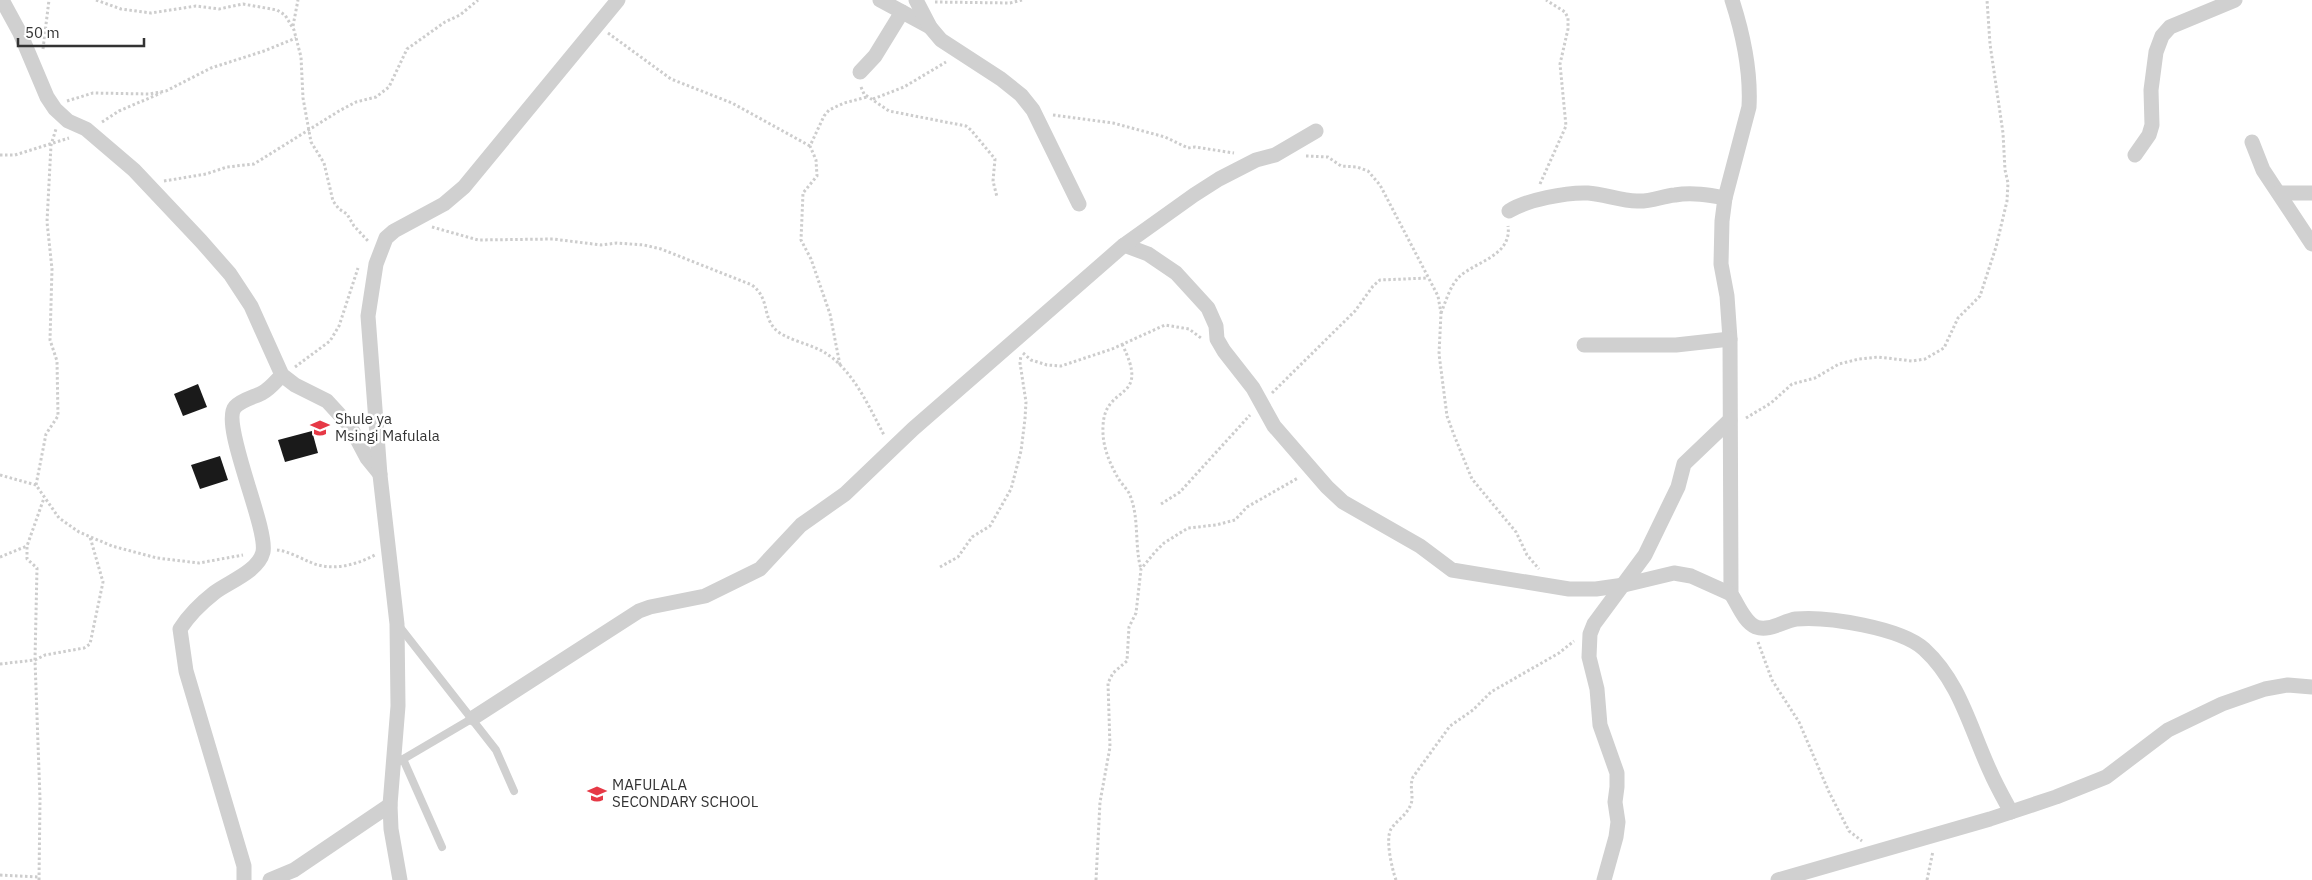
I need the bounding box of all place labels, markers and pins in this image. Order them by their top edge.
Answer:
place label: Shule ya Msingi Mafulala [335,409,440,445]
school or university icon: Shule ya Msingi Mafulala [309,417,331,439]
place label: MAFULALA SECONDARY SCHOOL [612,775,759,811]
school or university icon: MAFULALA SECONDARY SCHOOL [586,783,608,805]

